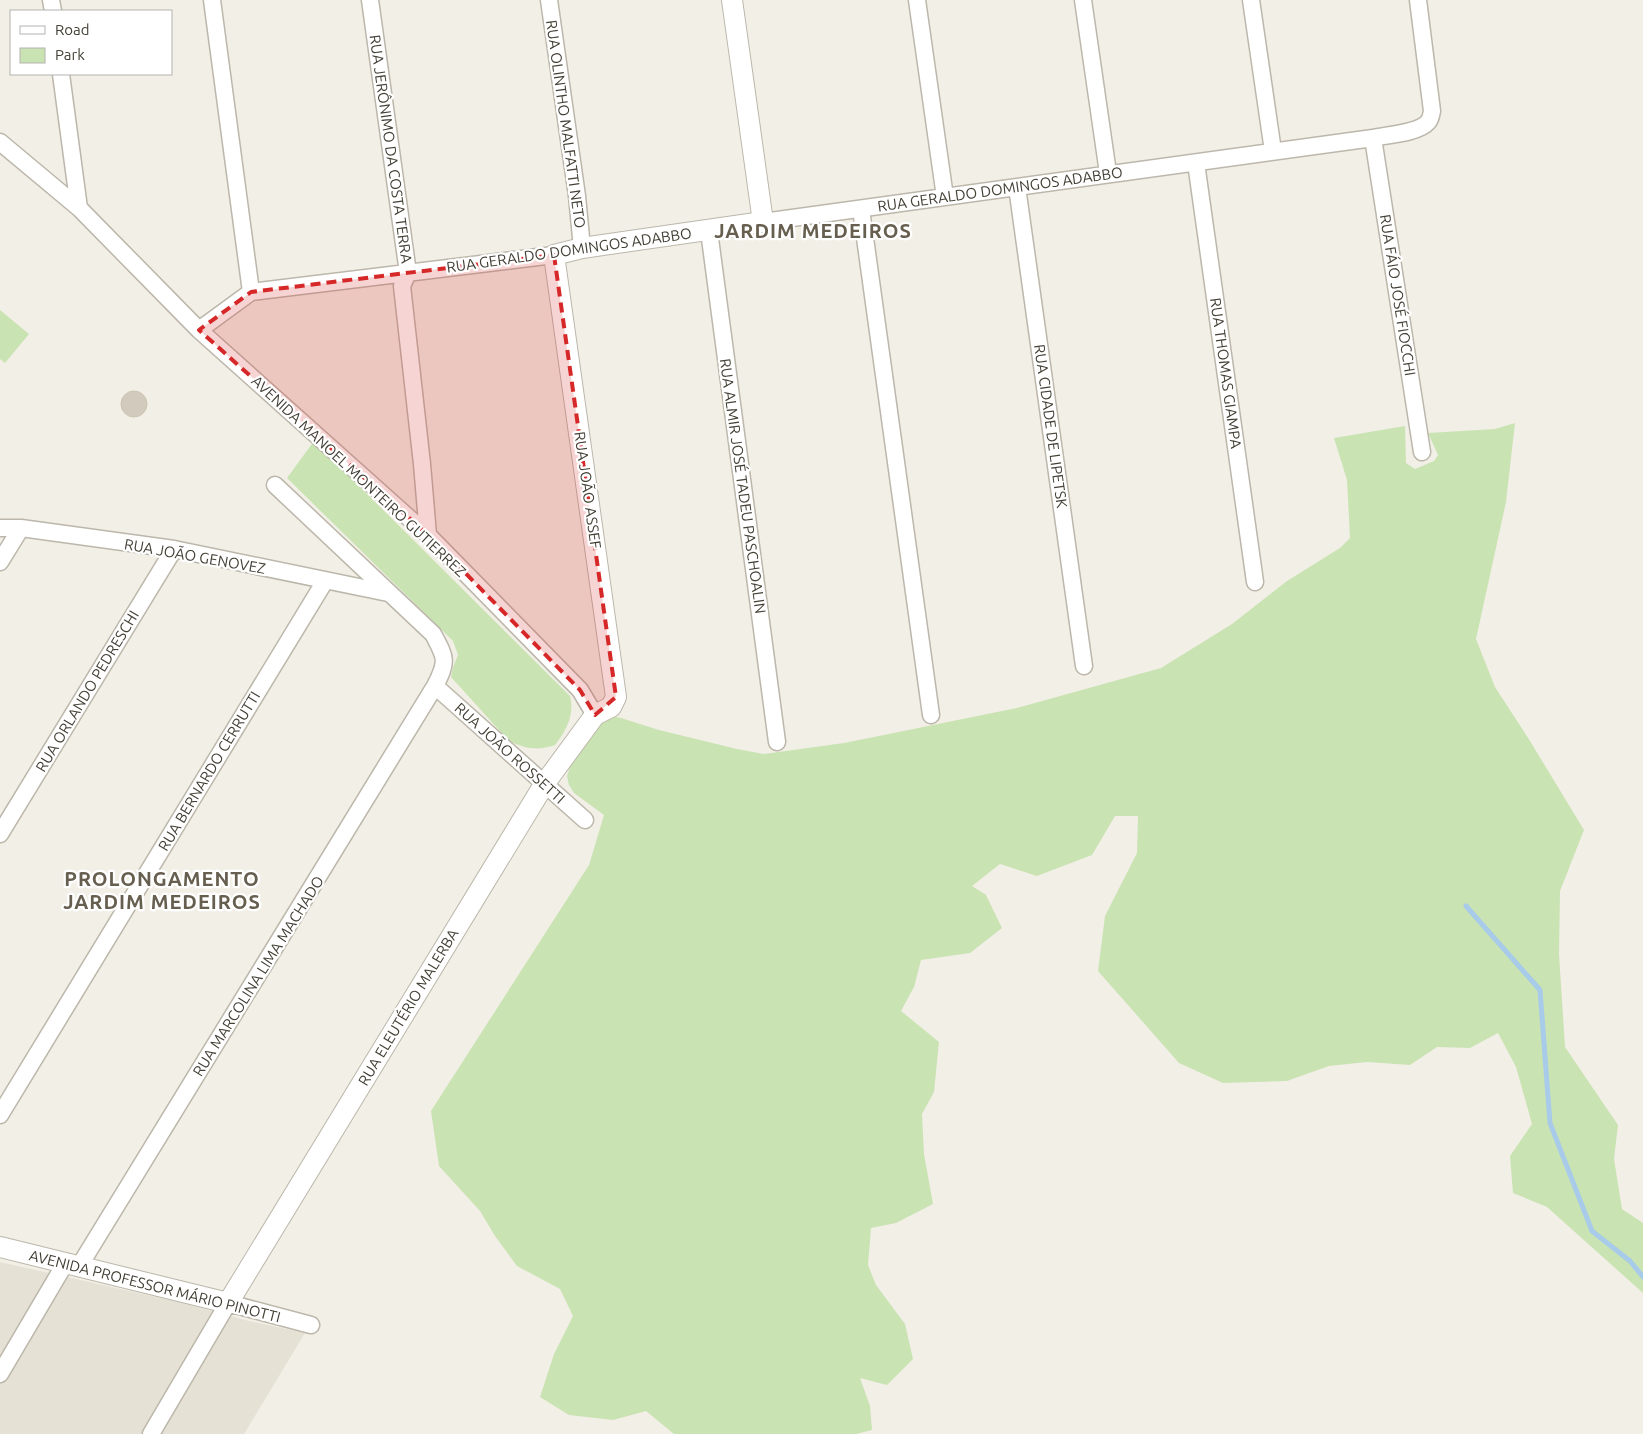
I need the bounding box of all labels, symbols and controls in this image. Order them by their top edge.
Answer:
legend [10,10,172,75]
street label: RUA OLINTHO MALFATTI NETO [543,19,589,229]
text: Road [55,21,90,38]
street label: RUA JERÔNIMO DA COSTA TERRA [367,34,416,265]
text: Park [55,46,85,63]
street label: RUA GERALDO DOMINGOS ADABBO [876,163,1124,215]
street label: RUA FÁIO JOSÉ FIOCCHI [1377,213,1419,377]
district label: JARDIM MEDEIROS [714,219,912,242]
street label: RUA GERALDO DOMINGOS ADABBO [445,224,693,276]
street label: RUA THOMAS GIAMPA [1207,296,1245,450]
street label: RUA CIDADE DE LIPETSK [1031,343,1071,509]
street label: RUA ALMIR JOSÉ TADEU PASCHOALIN [717,357,769,615]
street label: AVENIDA MANOEL MONTEIRO GUTIERREZ [248,372,470,580]
street label: RUA JOÃO ASSEF [571,430,605,550]
street label: RUA JOÃO GENOVEZ [123,535,267,577]
street label: RUA ORLANDO PEDRESCHI [32,607,142,775]
street label: RUA BERNARDO CERRUTTI [155,688,263,854]
street label: RUA JOÃO ROSSETTI [451,699,569,807]
district label: PROLONGAMENTO JARDIM MEDEIROS [63,867,261,913]
street label: RUA MARCOLINA LIMA MACHADO [189,873,327,1079]
street label: RUA ELEUTÉRIO MALERBA [354,925,462,1088]
street label: AVENIDA PROFESSOR MÁRIO PINOTTI [28,1247,282,1325]

